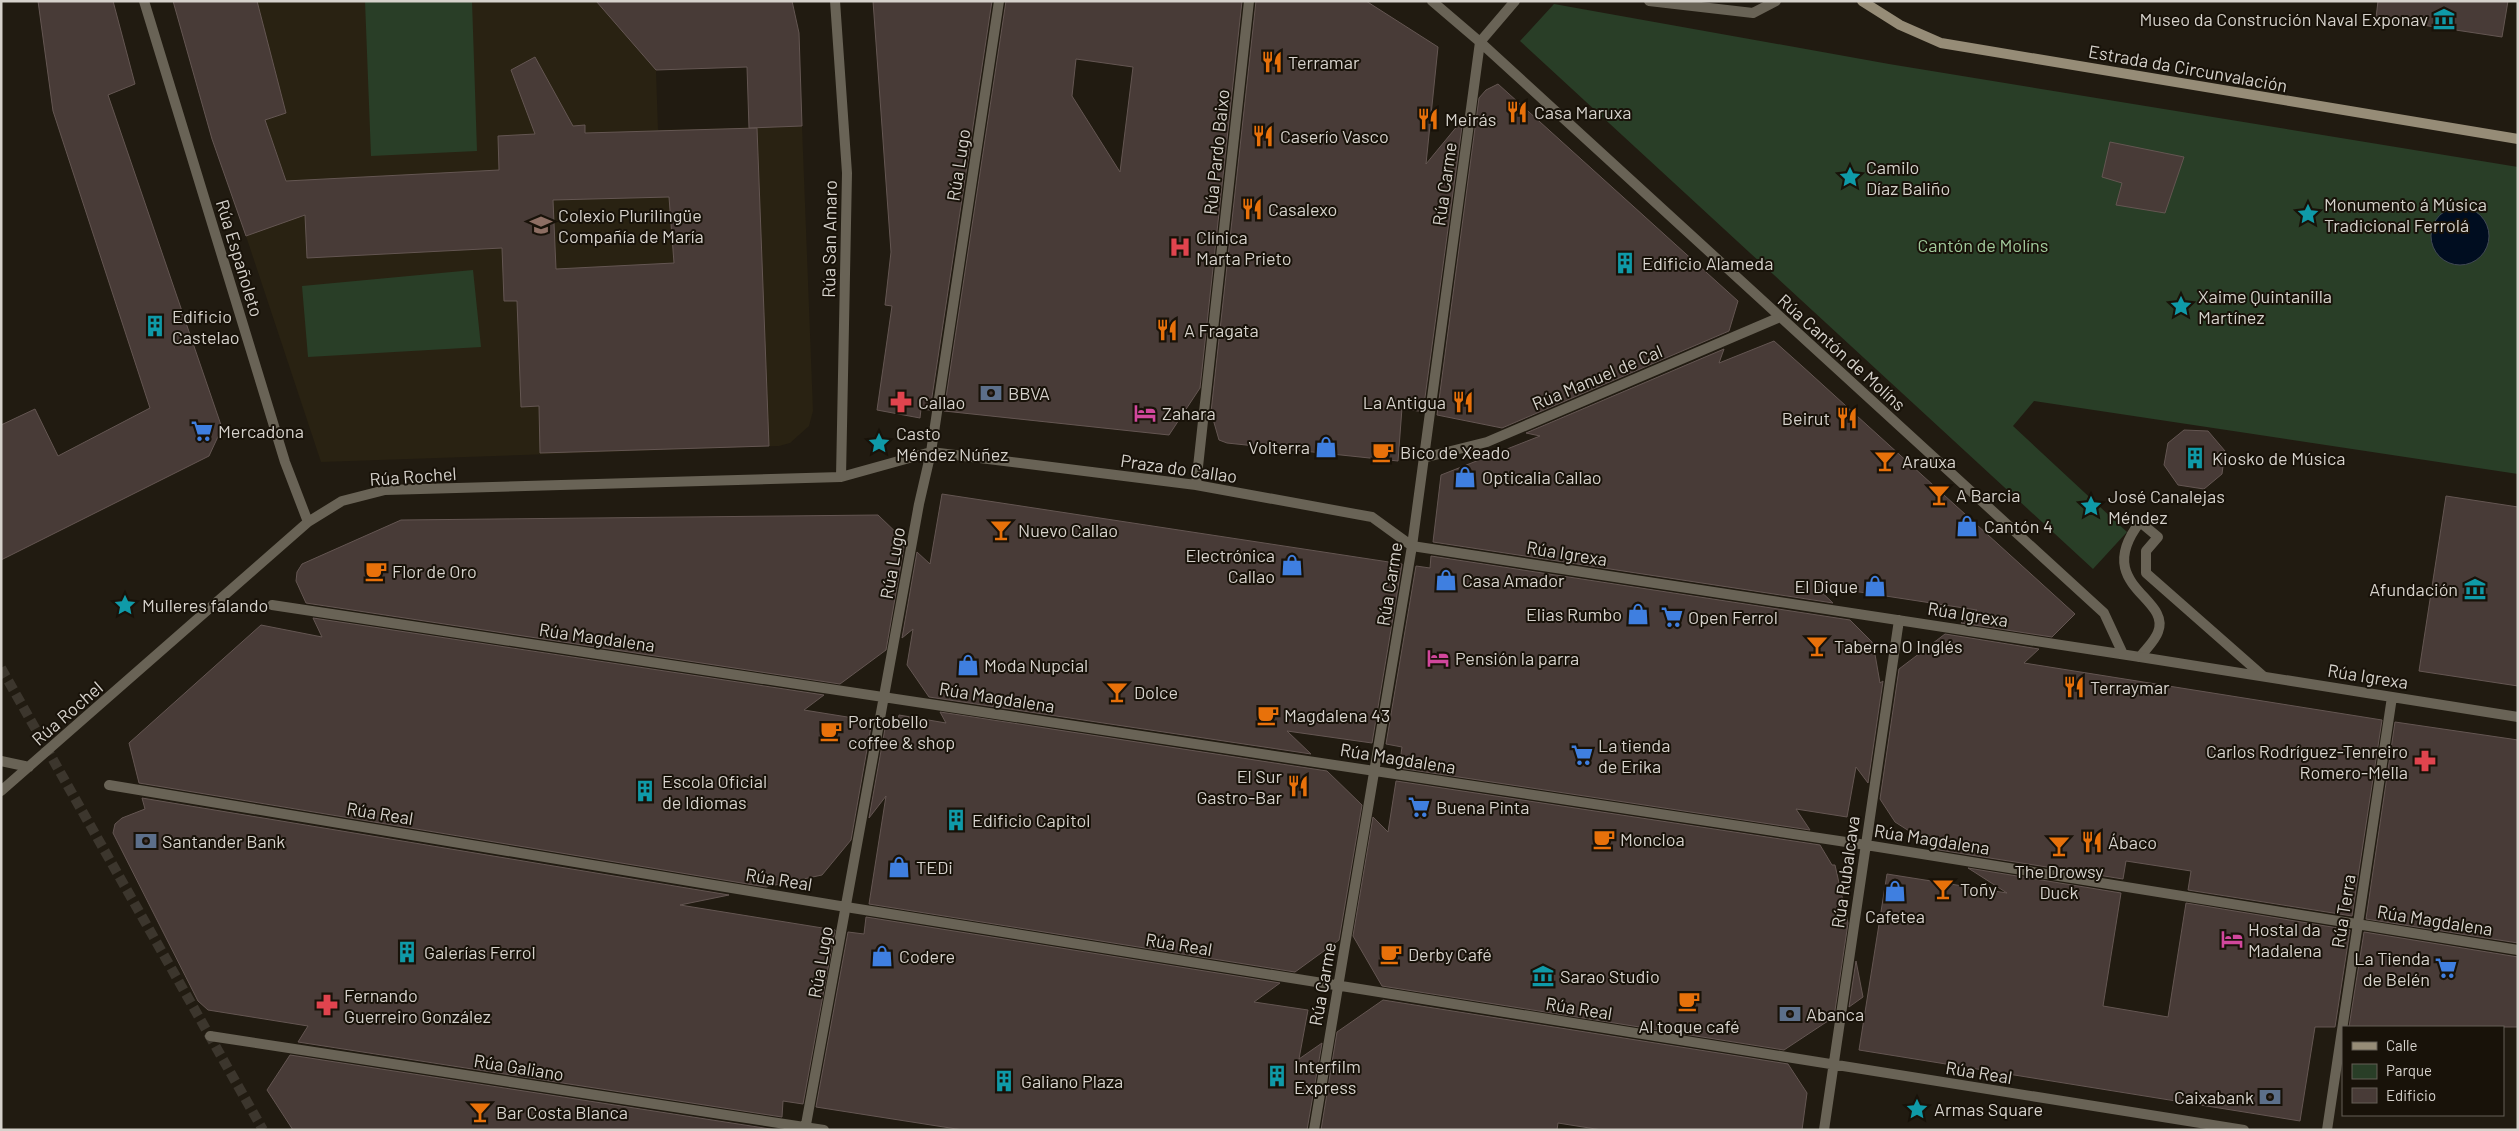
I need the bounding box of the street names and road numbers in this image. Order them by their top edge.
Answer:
street label: Estrada da Circunvalación [2087,40,2289,96]
street label: Rúa Pardo Baixo [1198,88,1234,216]
street label: Rúa Lugo [941,127,975,203]
street label: Rúa Carme [1427,141,1461,227]
street label: Rúa San Amaro [817,180,841,298]
street label: Rúa Españoleto [212,197,268,319]
street label: Rúa Cantón de Molíns [1774,289,1910,415]
street label: Rúa Manuel de Cal [1529,340,1665,414]
street label: Praza do Callao [1119,449,1239,487]
street label: Rúa Rochel [369,462,457,490]
street label: Rúa Lugo [875,525,909,601]
street label: Rúa Igrexa [1525,536,1609,570]
street label: Rúa Carme [1372,541,1406,627]
street label: Rúa Igrexa [1926,597,2010,631]
street label: Rúa Magdalena [538,618,656,656]
street label: Rúa Igrexa [2326,659,2410,693]
street label: Rúa Rochel [27,676,107,750]
street label: Rúa Magdalena [938,677,1056,717]
street label: Rúa Magdalena [1339,738,1457,778]
street label: Rúa Real [345,797,415,829]
street label: Rúa Rubalcava [1826,814,1864,930]
street label: Rúa Magdalena [1873,819,1991,859]
street label: Rúa Real [744,863,814,895]
street label: Rúa Terra [2326,873,2360,949]
street label: Rúa Magdalena [2376,900,2494,940]
street label: Rúa Lugo [803,924,837,1000]
street label: Rúa Real [1144,928,1214,960]
street label: Rúa Carme [1304,941,1340,1027]
street label: Rúa Real [1544,992,1614,1024]
street label: Rúa Galiano [472,1049,566,1085]
street label: Rúa Real [1944,1056,2014,1088]

